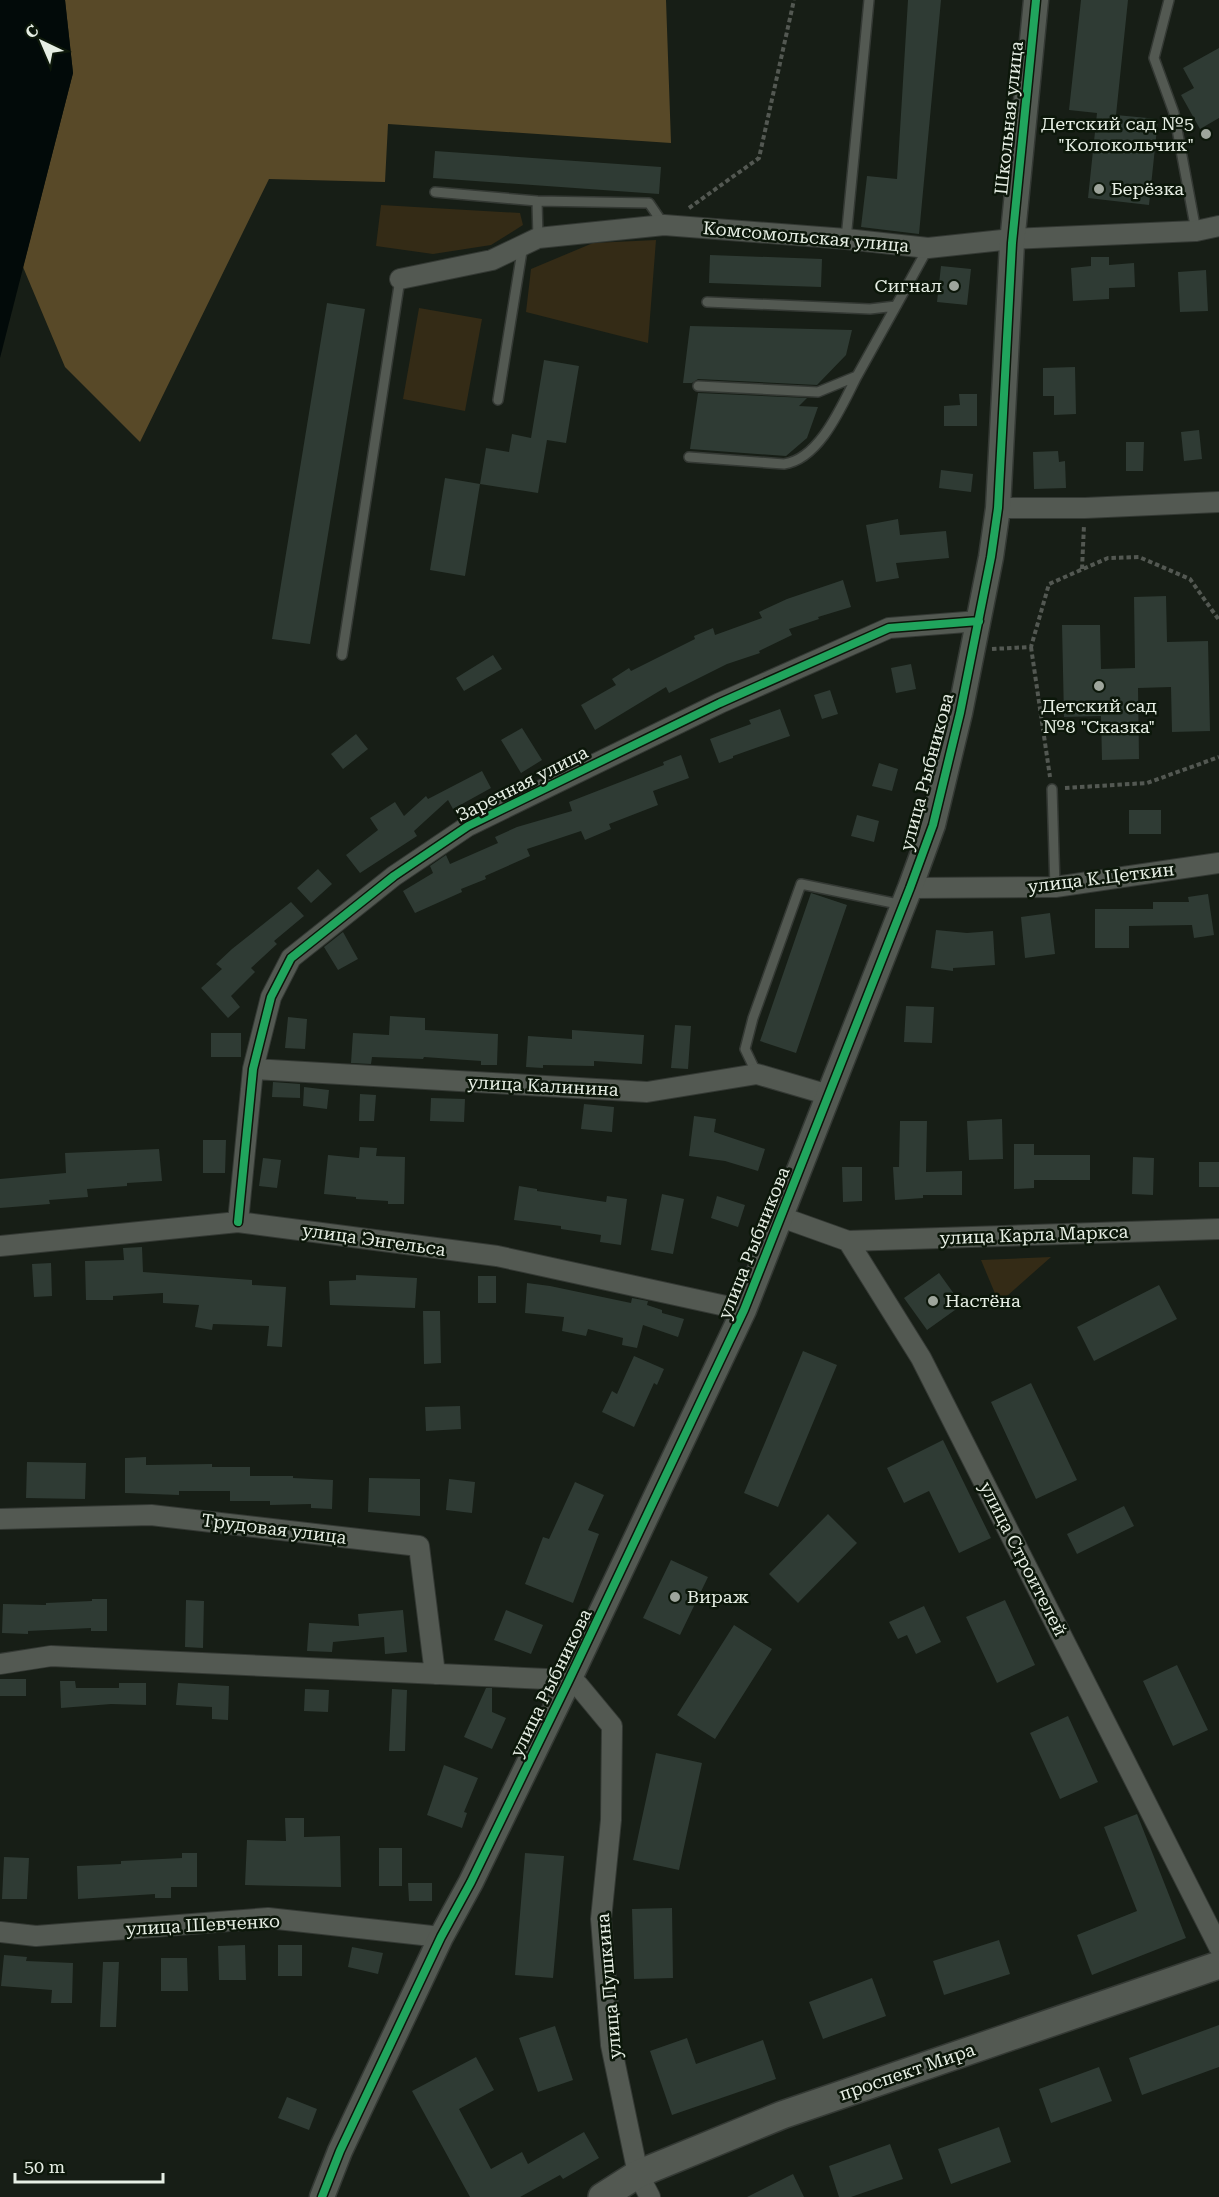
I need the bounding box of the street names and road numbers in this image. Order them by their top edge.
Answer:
street label: Школьная улица [990,40,1027,196]
street label: Комсомольская улица [702,217,910,256]
street label: улица Рыбникова [895,690,958,853]
street label: Заречная улица [452,741,592,826]
street label: улица К.Цеткин [1026,858,1176,897]
street label: улица Калинина [467,1071,619,1100]
street label: улица Рыбникова [713,1163,794,1322]
street label: улица Энгельса [301,1219,447,1260]
street label: улица Карла Маркса [939,1221,1129,1248]
street label: улица Строителей [975,1478,1072,1640]
street label: Трудовая улица [200,1509,348,1548]
street label: улица Рыбникова [506,1605,596,1760]
street label: улица Шевченко [125,1910,281,1939]
street label: улица Пушкина [592,1912,625,2060]
street label: проспект Мира [836,2038,978,2105]

